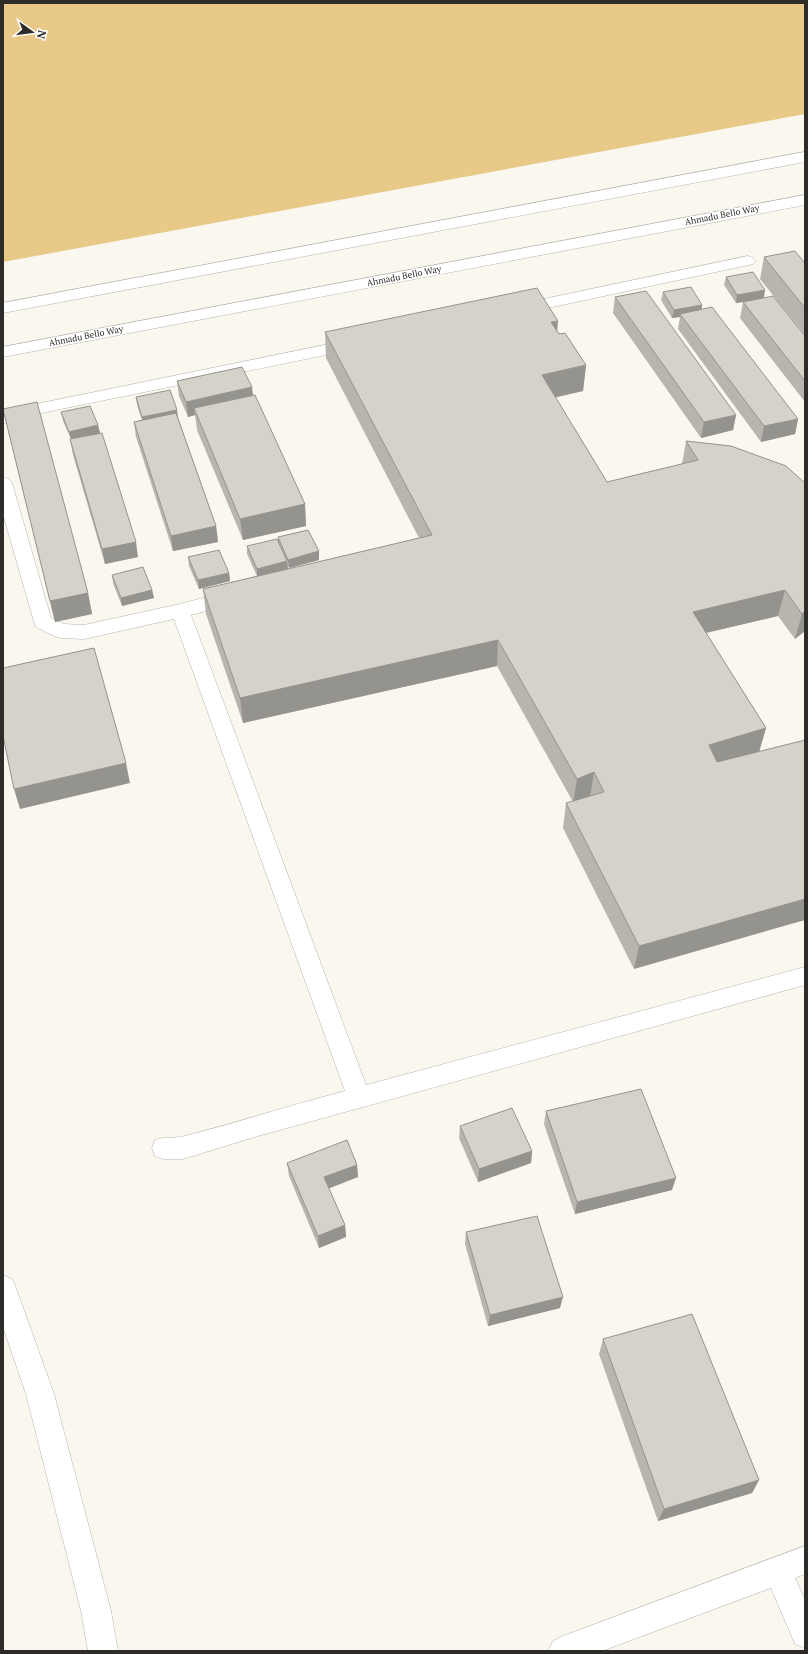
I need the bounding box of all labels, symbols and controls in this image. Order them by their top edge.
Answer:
north arrow [12,12,52,52]
text: N [34,29,50,41]
street label: Ahmadu Bello Way [684,202,761,228]
street label: Ahmadu Bello Way [366,263,443,289]
street label: Ahmadu Bello Way [48,323,125,349]

